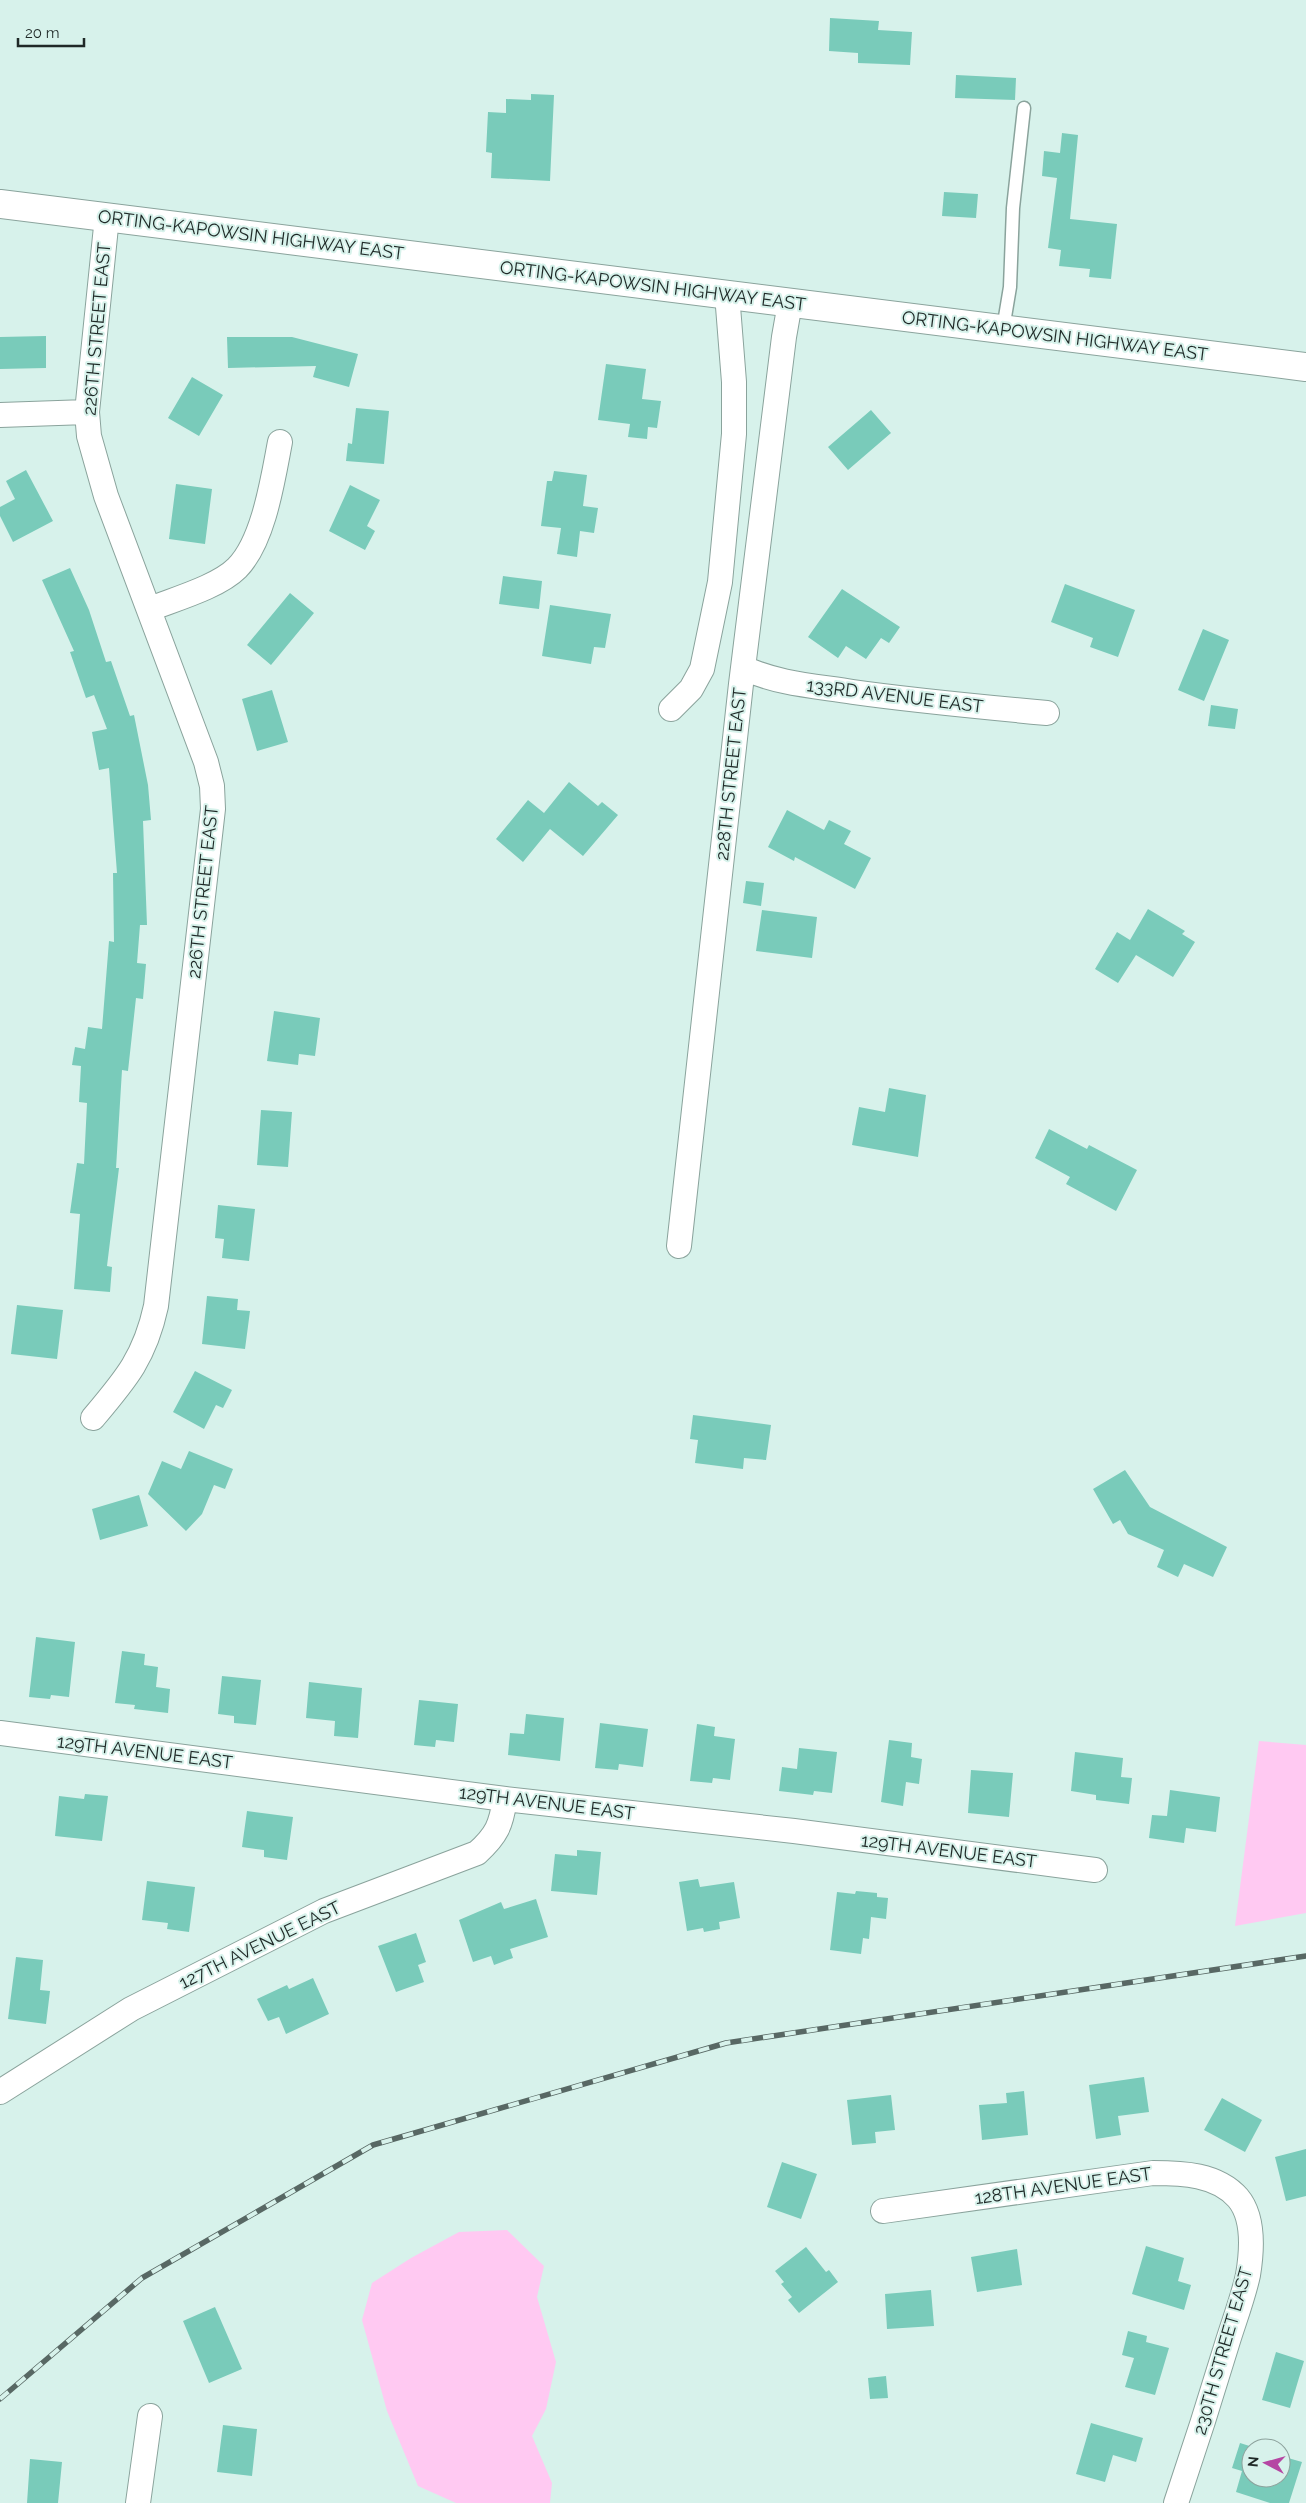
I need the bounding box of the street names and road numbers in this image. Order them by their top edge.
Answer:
street label: ORTING-KAPOWSIN HIGHWAY EAST [97,205,405,264]
street label: 226TH STREET EAST [78,241,115,416]
street label: ORTING-KAPOWSIN HIGHWAY EAST [499,256,807,315]
street label: ORTING-KAPOWSIN HIGHWAY EAST [901,306,1209,365]
street label: 133RD AVENUE EAST [806,674,985,717]
street label: 228TH STREET EAST [711,686,750,861]
street label: 226TH STREET EAST [183,804,222,979]
street label: 129TH AVENUE EAST [56,1730,234,1773]
street label: 129TH AVENUE EAST [458,1781,636,1824]
street label: 129TH AVENUE EAST [860,1829,1038,1872]
street label: 127TH AVENUE EAST [176,1896,344,1993]
street label: 128TH AVENUE EAST [973,2163,1153,2208]
street label: 230TH STREET EAST [1189,2265,1256,2437]

